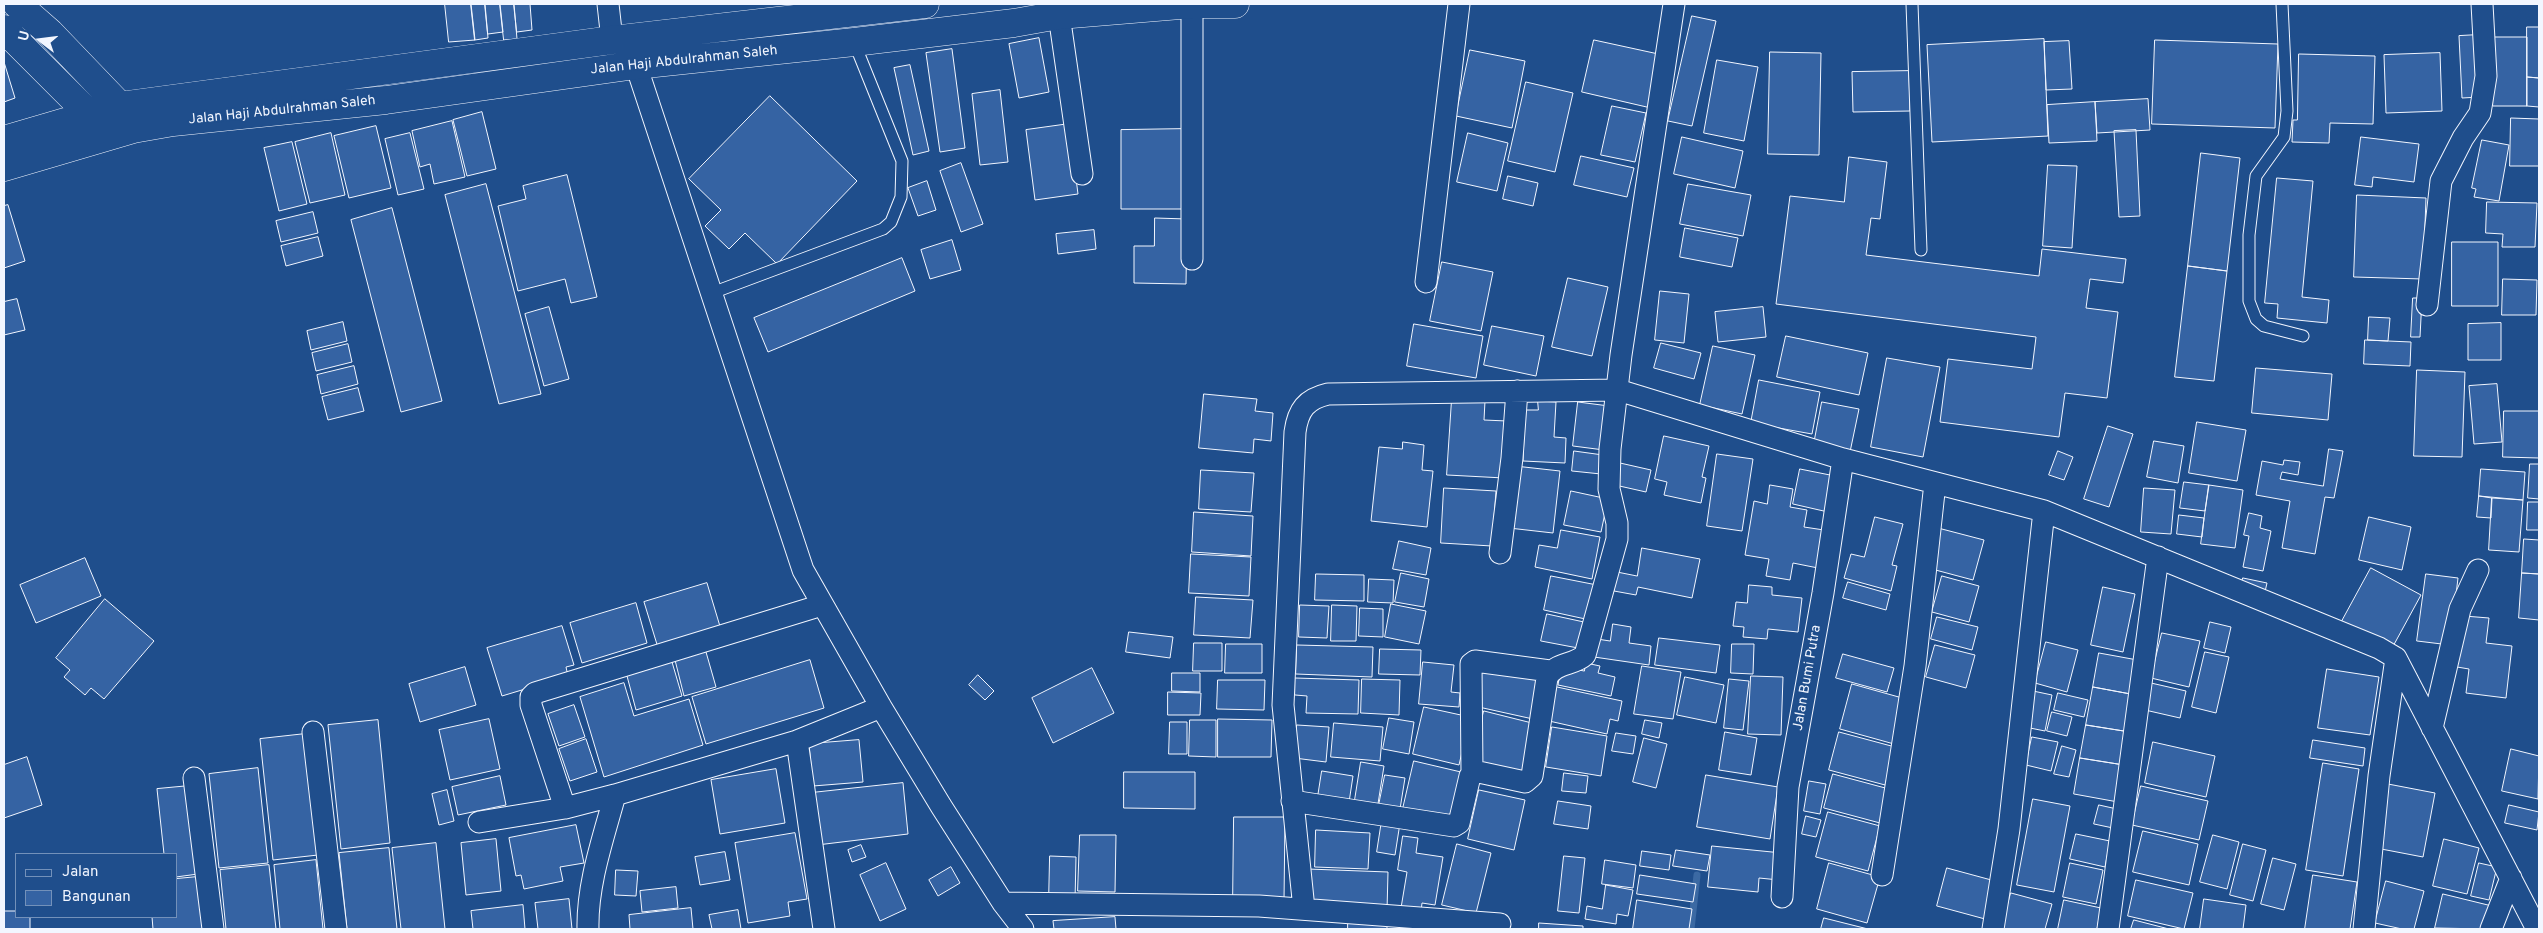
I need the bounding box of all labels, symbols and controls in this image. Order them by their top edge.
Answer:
north arrow [15,15,65,65]
text: U [16,29,35,43]
street label: Jalan Haji Abdulrahman Saleh [590,43,778,79]
street label: Jalan Haji Abdulrahman Saleh [188,93,376,129]
street label: Jalan Bumi Putra [1790,624,1826,732]
legend [15,853,178,918]
text: Jalan [62,863,99,882]
text: Bangunan [62,888,131,907]

